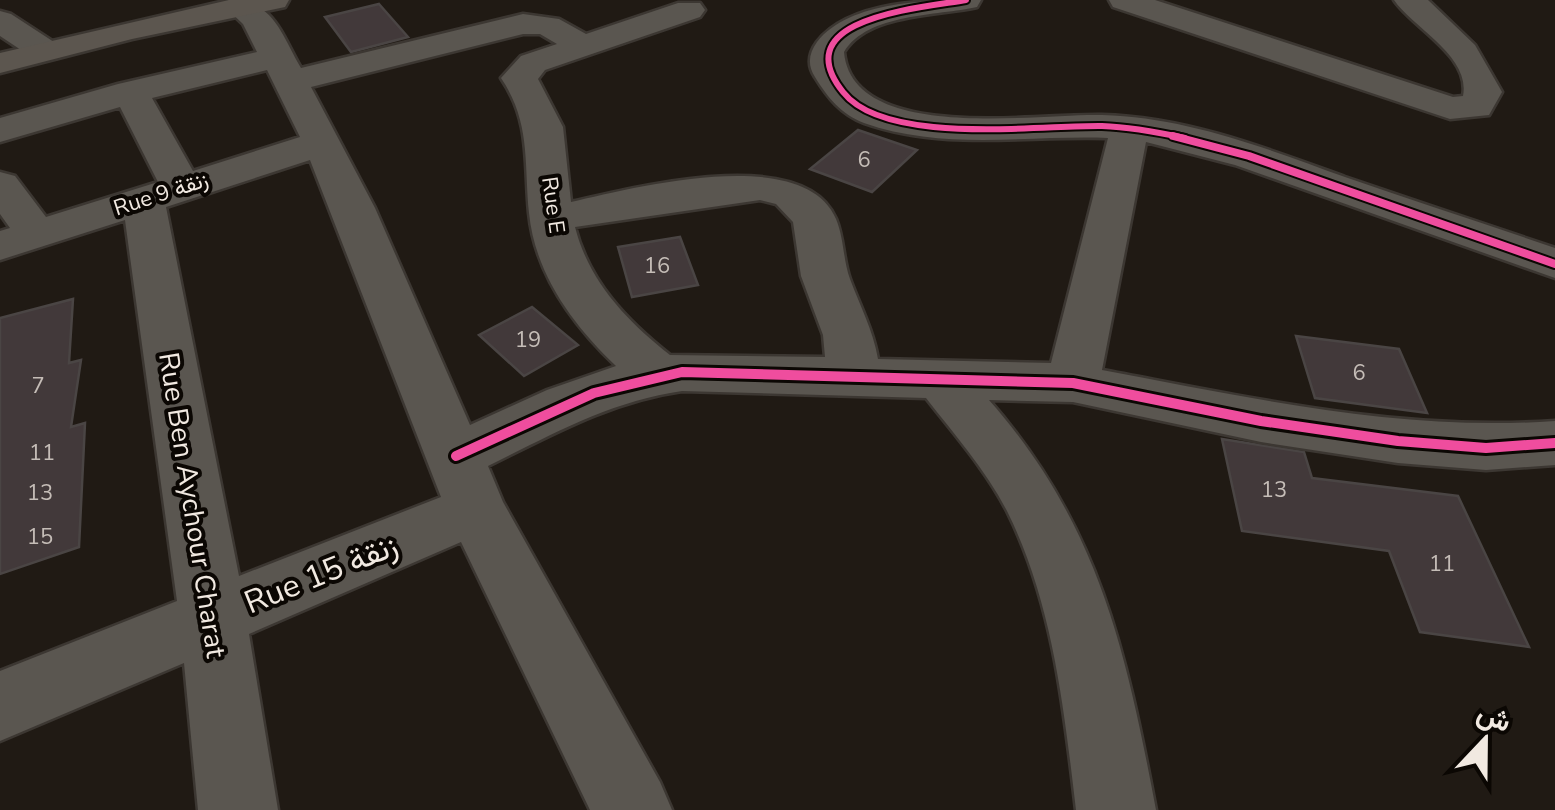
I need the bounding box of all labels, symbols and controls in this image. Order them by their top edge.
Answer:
house number: 6 [857,145,871,175]
street label: Rue 9 زنقة [110,165,212,223]
street label: Rue E [534,175,572,235]
house number: 16 [644,251,670,281]
house number: 19 [515,325,541,355]
street label: Rue Ben Aychour Charat [149,350,235,661]
house number: 6 [1352,358,1366,388]
house number: 7 [31,371,45,401]
house number: 11 [29,438,55,468]
house number: 13 [1261,475,1287,505]
house number: 13 [27,478,53,508]
house number: 15 [27,522,53,552]
street label: Rue 15 زنقة [238,524,404,624]
house number: 11 [1429,549,1455,579]
north arrow [1435,690,1535,790]
text: ش [1471,694,1517,742]

